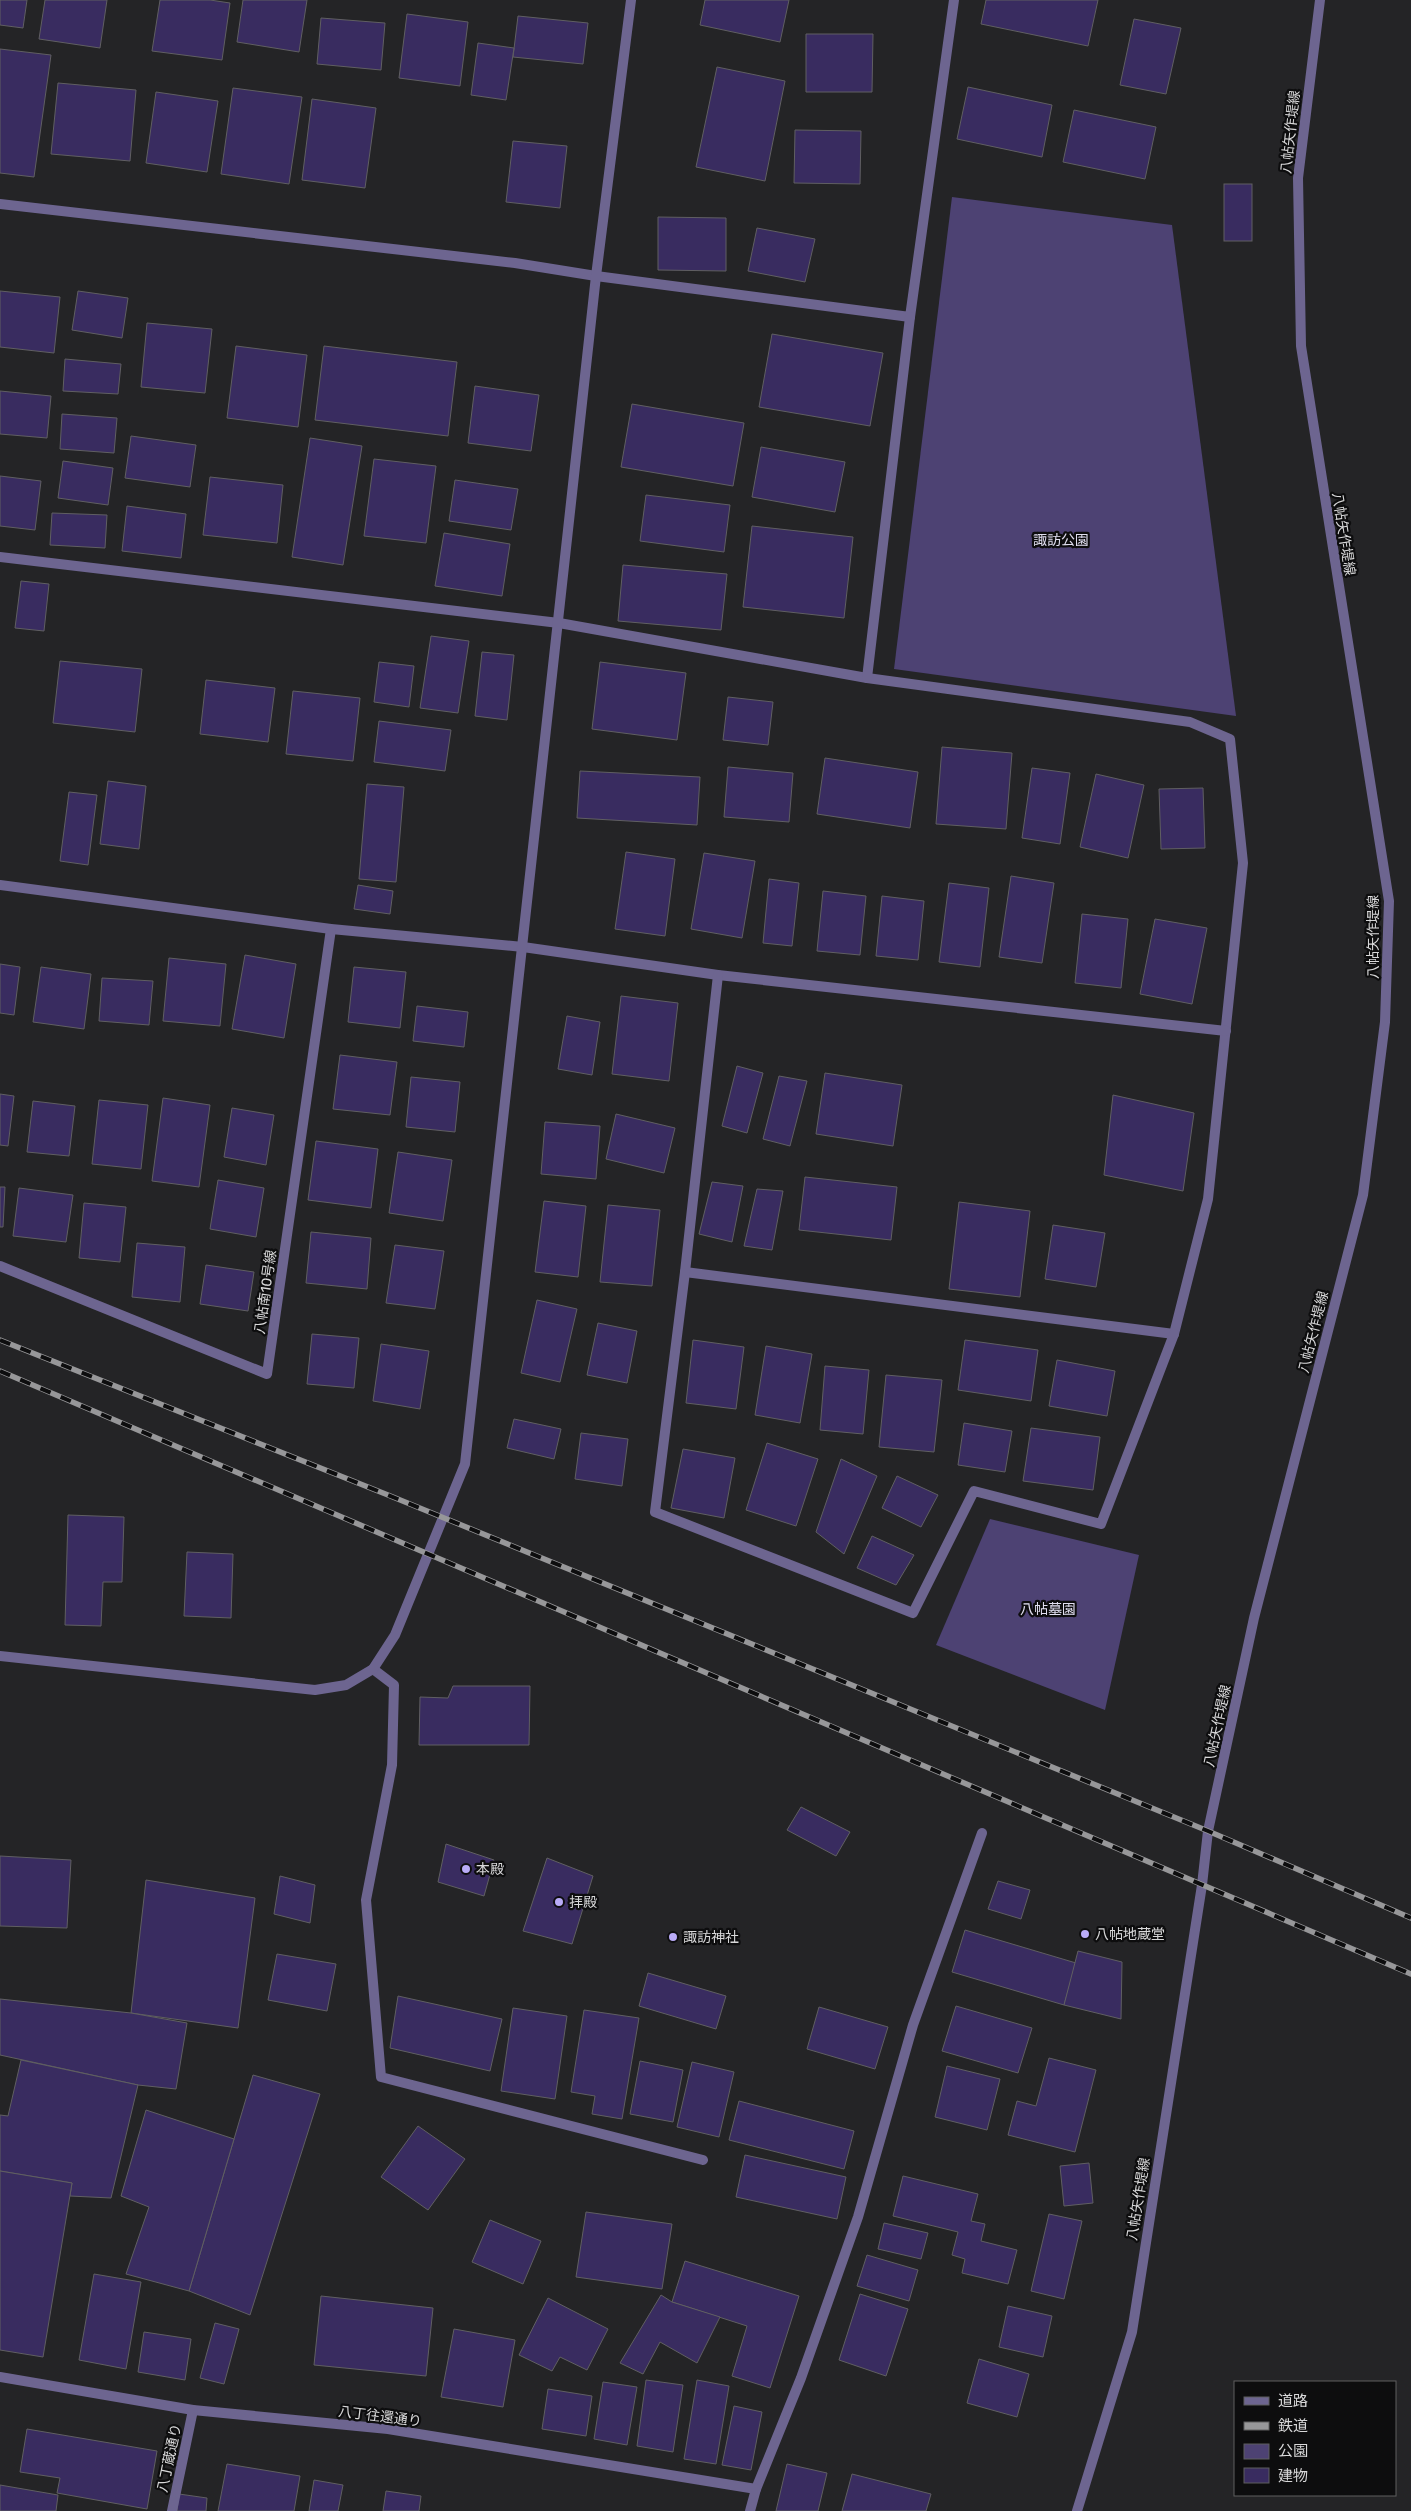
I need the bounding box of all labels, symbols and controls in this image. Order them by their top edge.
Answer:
street label: 八帖矢作堤線 [1278,89,1303,175]
street label: 八帖矢作堤線 [1329,491,1358,577]
park label: 諏訪公園 [1033,532,1089,549]
street label: 八帖矢作堤線 [1365,895,1382,979]
street label: 八帖南10号線 [251,1249,280,1335]
street label: 八帖矢作堤線 [1295,1289,1332,1375]
park label: 八帖墓園 [1020,1601,1076,1618]
street label: 八帖矢作堤線 [1200,1683,1235,1769]
place label: 本殿 [476,1861,504,1878]
marker: 本殿 [460,1863,472,1875]
place label: 拝殿 [569,1894,597,1911]
marker: 拝殿 [553,1896,565,1908]
place label: 八帖地蔵堂 [1095,1926,1165,1943]
marker: 八帖地蔵堂 [1079,1928,1091,1940]
place label: 諏訪神社 [683,1929,739,1946]
marker: 諏訪神社 [667,1931,679,1943]
street label: 八帖矢作堤線 [1124,2156,1153,2242]
legend [1234,2381,1396,2496]
text: 道路 [1278,2392,1308,2410]
street label: 八丁往還通り [337,2403,423,2430]
text: 鉄道 [1278,2417,1308,2435]
street label: 八丁蔵通り [154,2422,185,2494]
text: 公園 [1278,2442,1308,2460]
text: 建物 [1278,2467,1308,2485]

